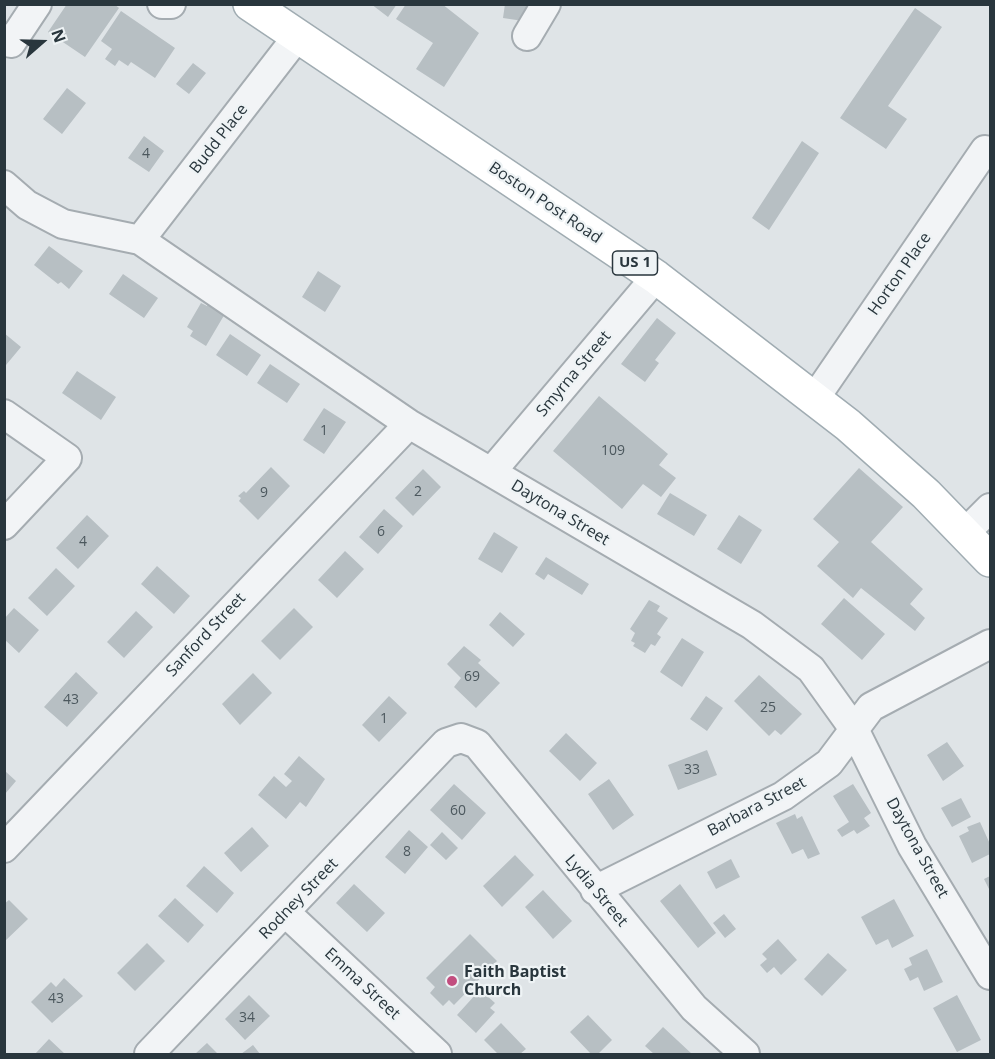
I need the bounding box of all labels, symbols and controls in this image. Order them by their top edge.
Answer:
north arrow [12,12,72,72]
text: N [46,26,71,46]
street label: Budd Place [186,100,252,178]
house number: 4 [142,146,150,162]
street label: Boston Post Road [485,158,605,248]
street label: Horton Place [864,229,936,319]
road number: US 1 [612,251,658,275]
street label: Smyrna Street [533,327,615,421]
house number: 1 [320,423,328,439]
house number: 109 [601,443,625,459]
street label: Daytona Street [507,476,613,550]
house number: 2 [414,484,422,500]
house number: 9 [260,485,268,501]
house number: 6 [377,524,385,540]
house number: 4 [79,534,87,550]
street label: Sanford Street [162,589,250,681]
house number: 69 [464,669,480,685]
house number: 43 [63,692,79,708]
house number: 25 [760,700,776,716]
house number: 1 [380,711,388,727]
house number: 33 [684,762,700,778]
street label: Barbara Street [704,773,810,841]
street label: Daytona Street [882,795,952,901]
house number: 60 [450,803,466,819]
house number: 8 [403,844,411,860]
street label: Lydia Street [560,851,632,931]
street label: Rodney Street [256,855,342,943]
street label: Emma Street [320,944,404,1024]
place label: Faith Baptist Church [464,962,566,1000]
marker: Faith Baptist Church [445,974,459,988]
house number: 43 [48,991,64,1007]
house number: 34 [239,1010,255,1026]

